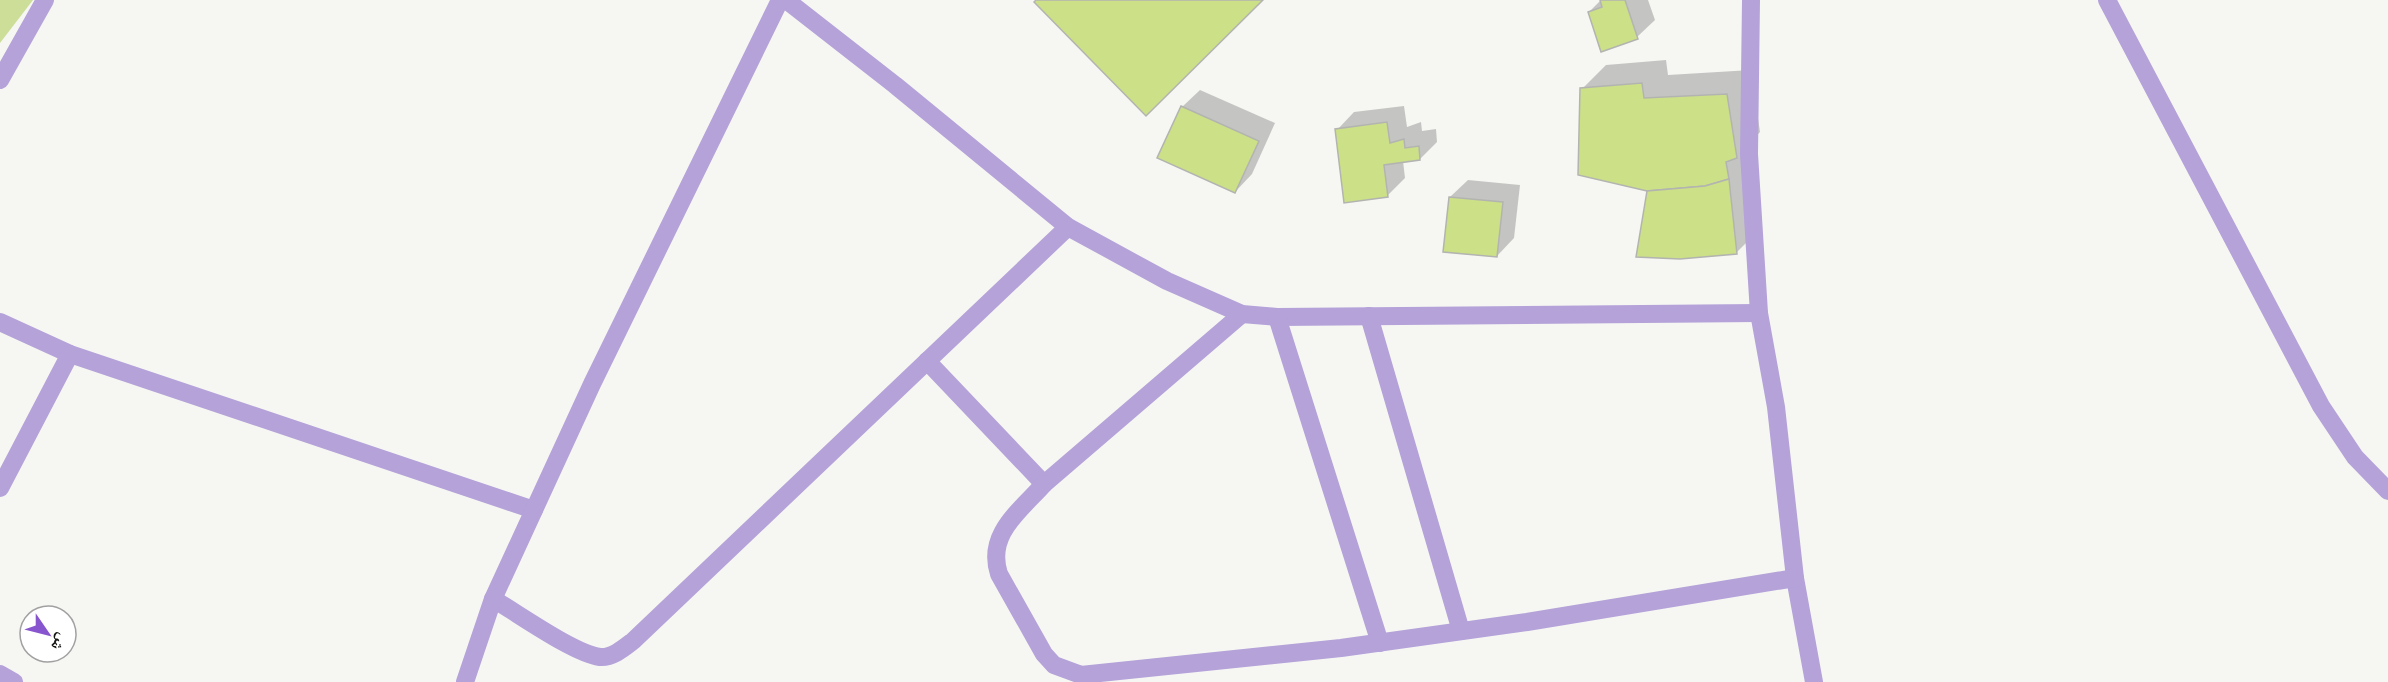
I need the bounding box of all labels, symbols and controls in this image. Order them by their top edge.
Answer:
north arrow [18,604,78,664]
text: ش [47,630,73,655]

